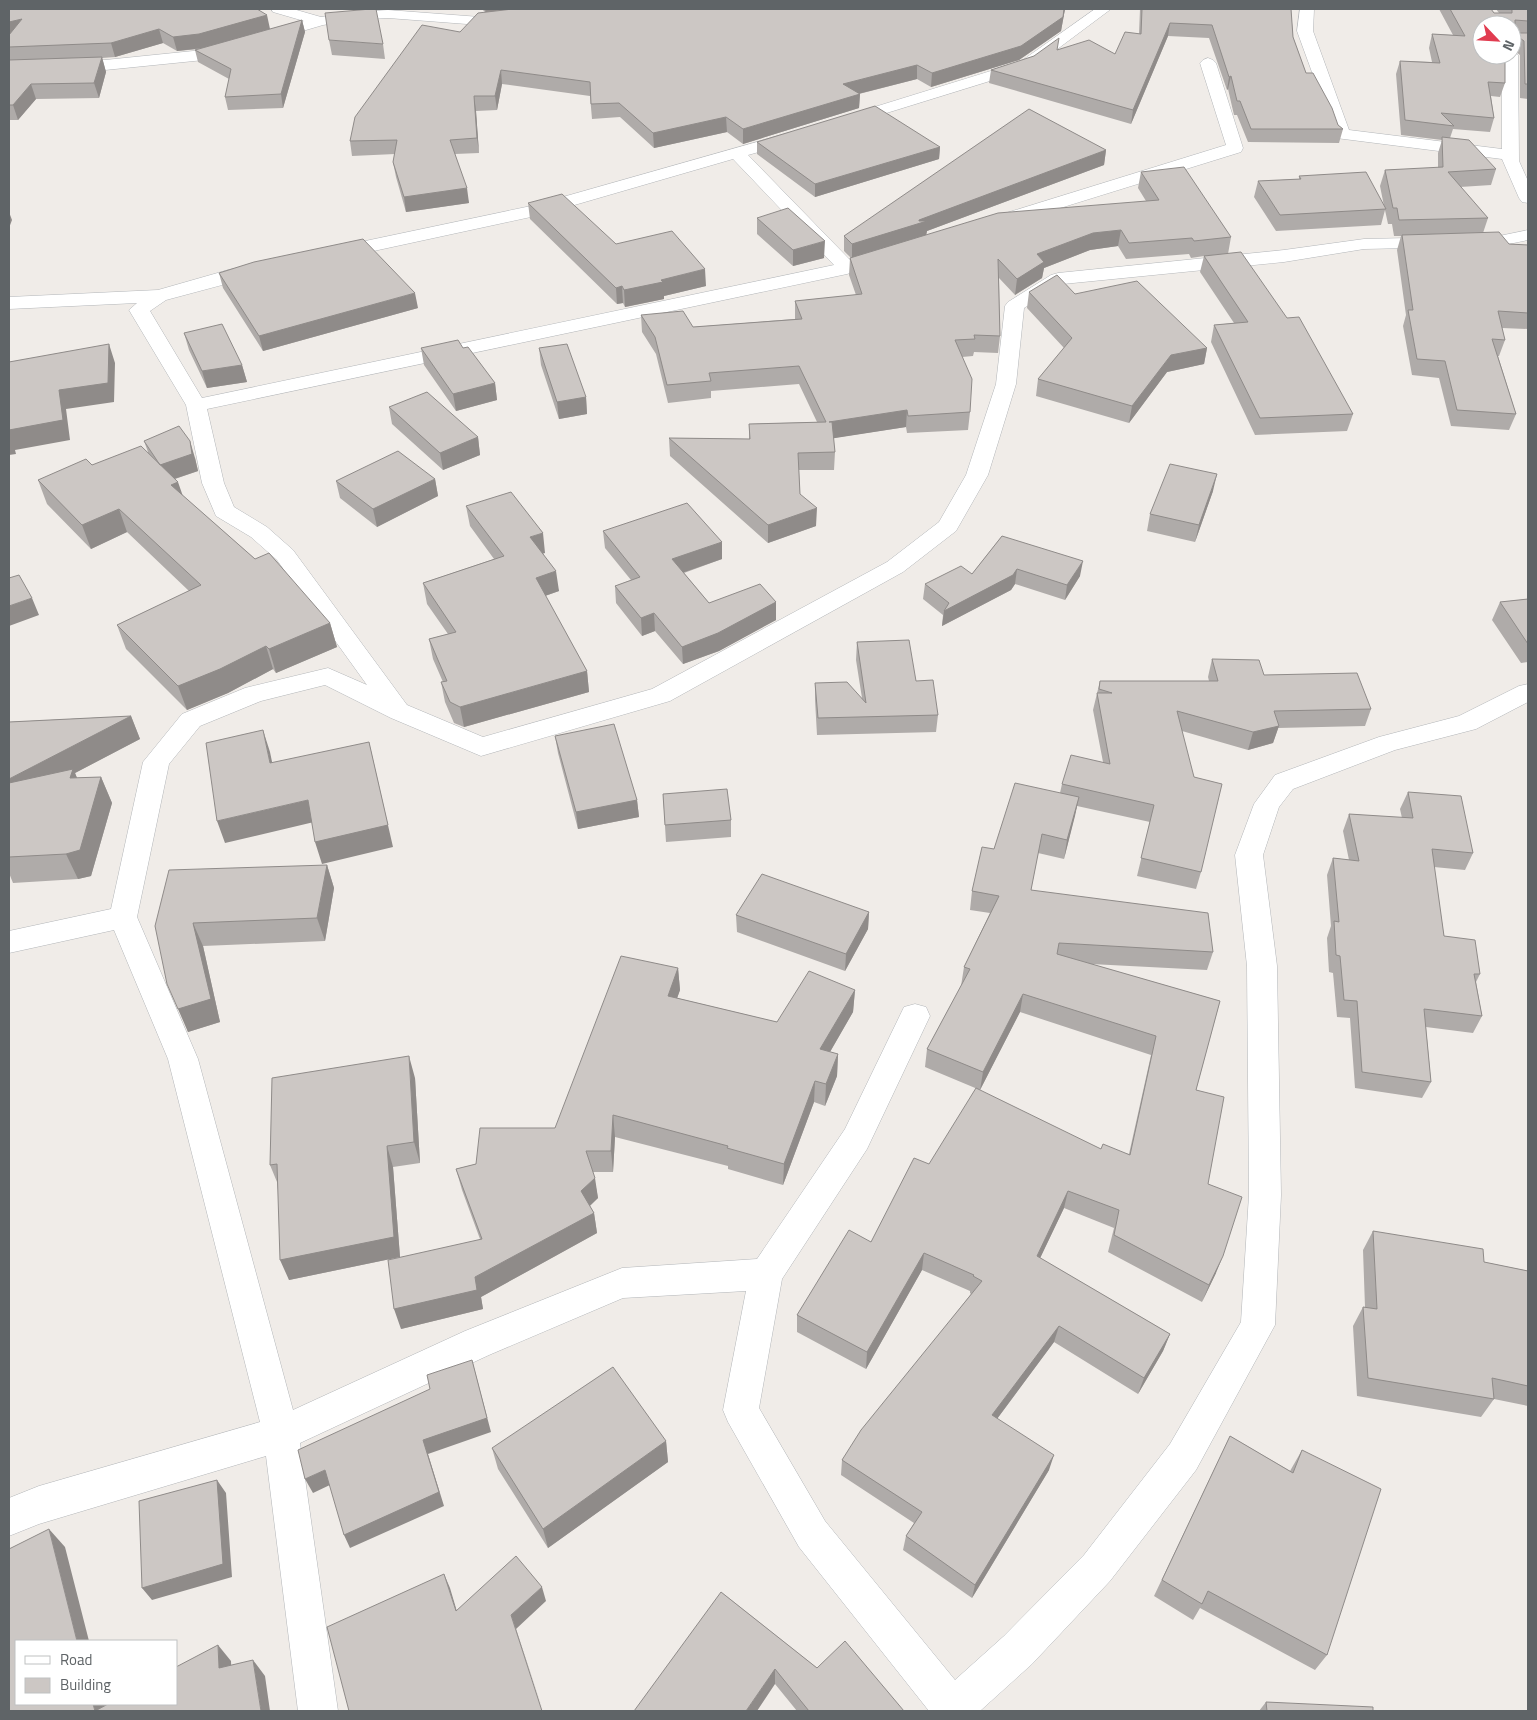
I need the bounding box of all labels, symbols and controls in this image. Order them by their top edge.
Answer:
north arrow [1472,15,1522,65]
text: N [1498,37,1521,55]
legend [15,1640,178,1705]
text: Road [60,1648,92,1671]
text: Building [60,1673,111,1696]

